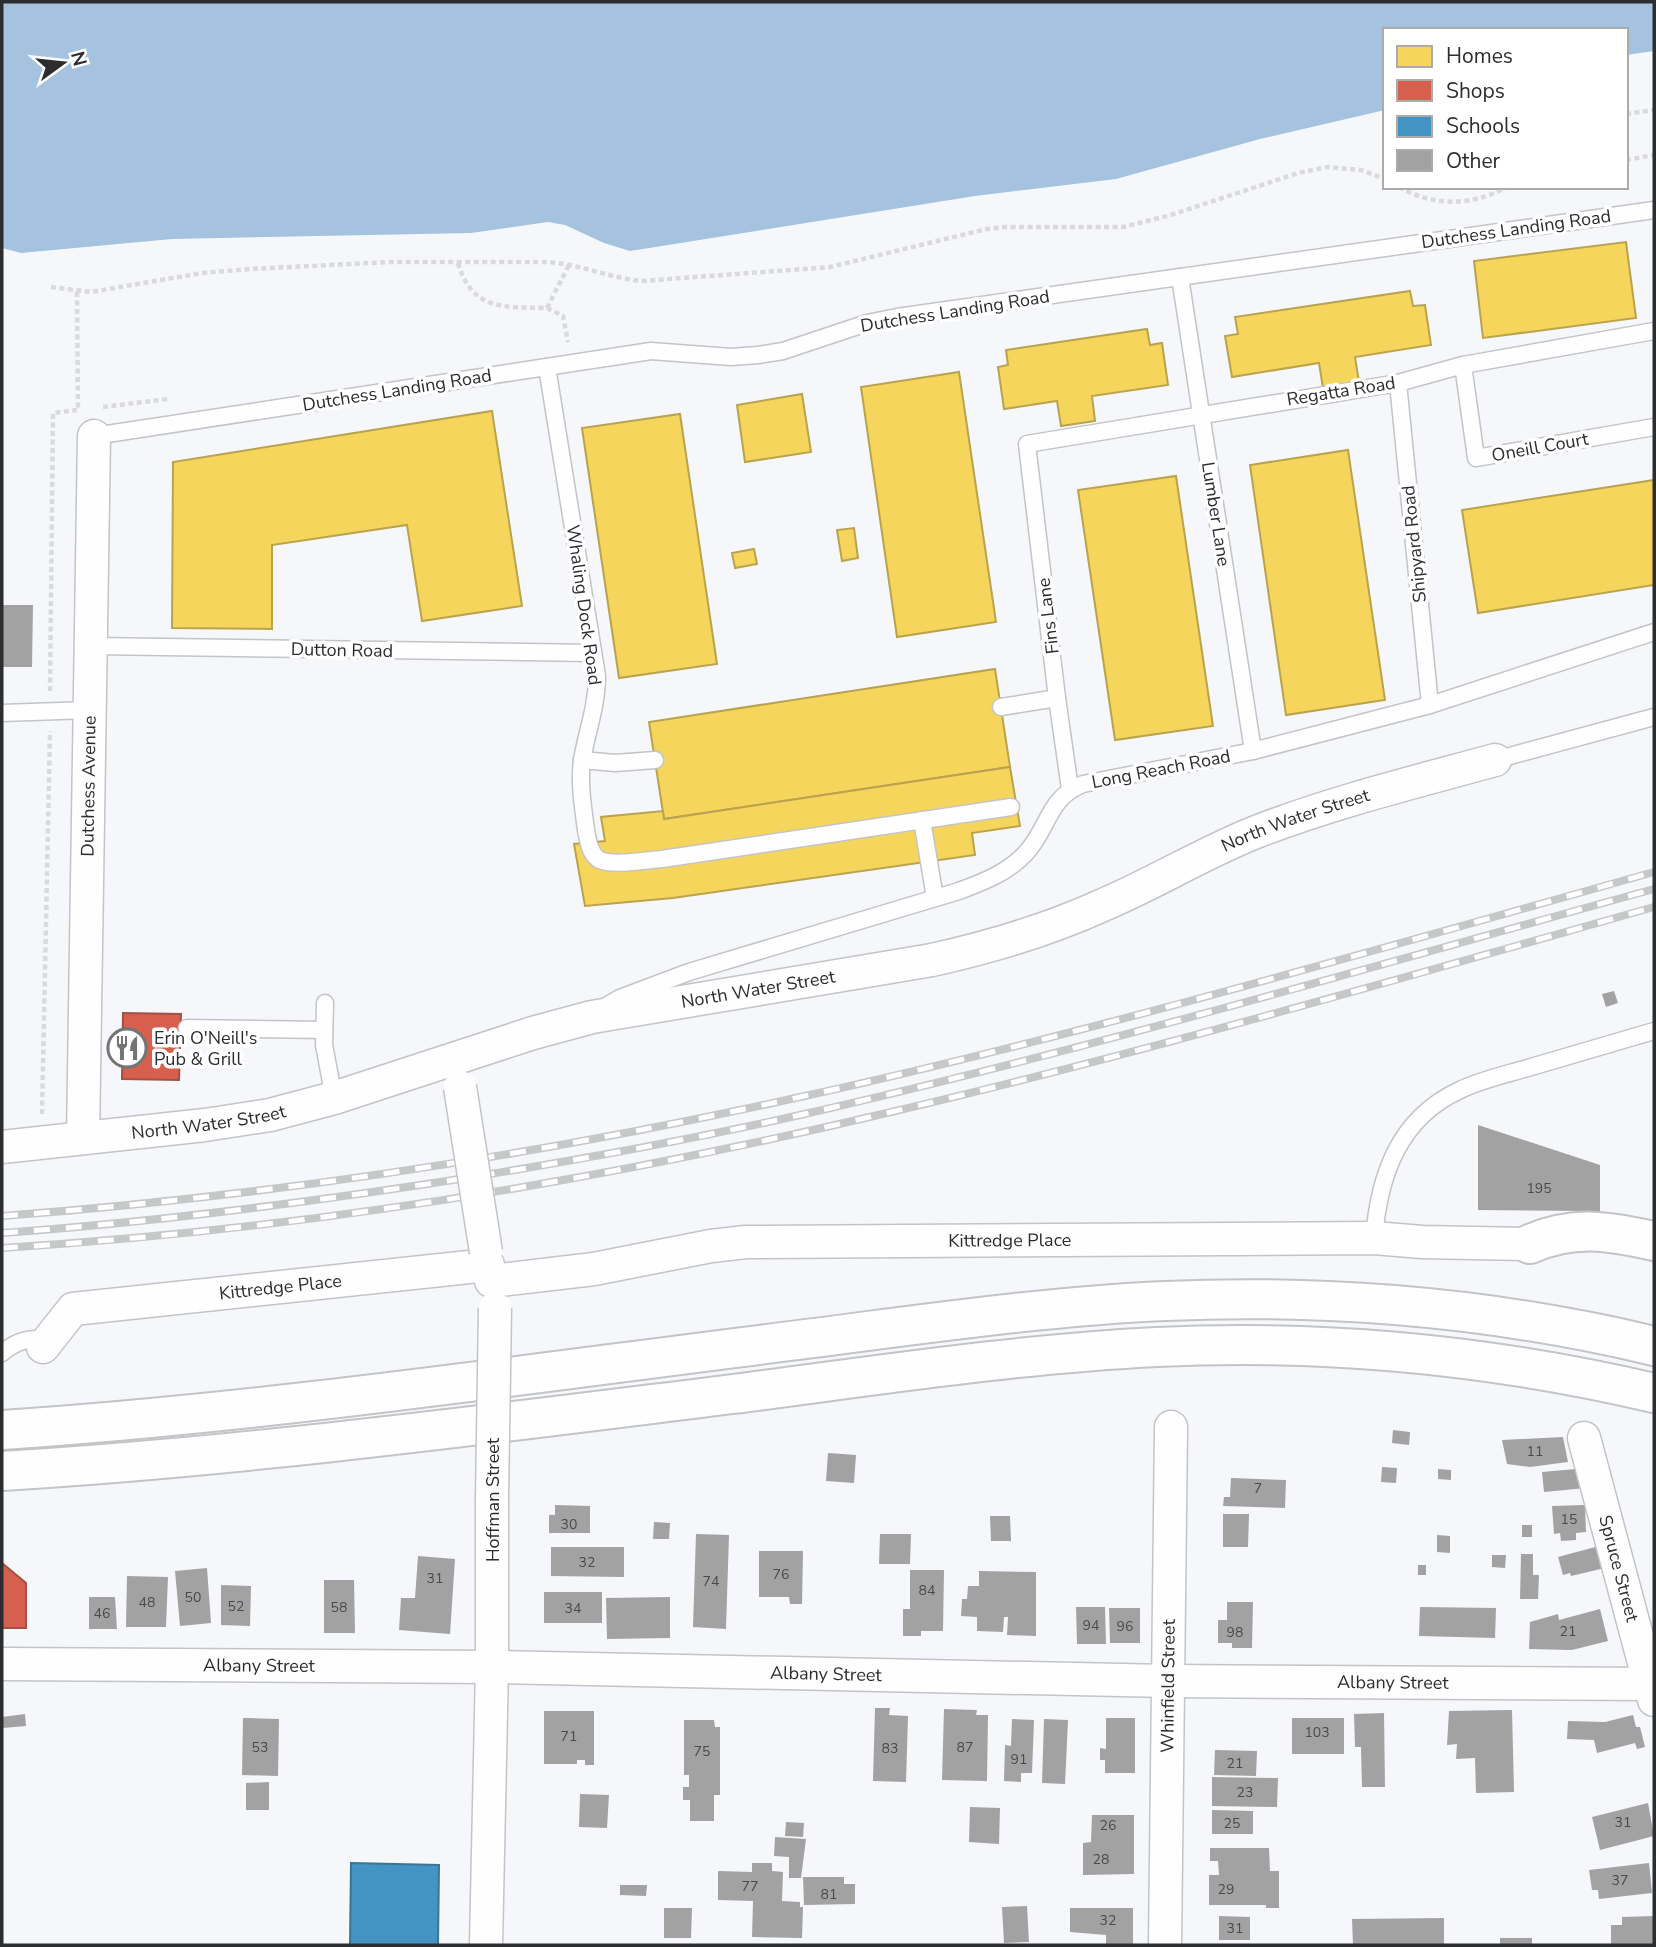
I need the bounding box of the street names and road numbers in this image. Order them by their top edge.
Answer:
street label: Dutchess Landing Road [1420,204,1612,254]
street label: Dutchess Landing Road [859,284,1051,338]
street label: Dutchess Landing Road [301,363,493,417]
street label: Regatta Road [1285,371,1397,411]
street label: Oneill Court [1490,427,1591,467]
street label: Lumber Lane [1196,460,1236,568]
street label: Shipyard Road [1396,484,1432,604]
street label: Whaling Dock Road [561,523,607,687]
street label: Fins Lane [1031,576,1065,656]
street label: Dutton Road [291,637,393,663]
street label: Dutchess Avenue [75,715,102,857]
street label: Long Reach Road [1089,744,1233,794]
street label: North Water Street [1217,783,1373,858]
street label: North Water Street [679,964,838,1014]
street label: North Water Street [130,1099,289,1145]
street label: Kittredge Place [948,1228,1071,1253]
street label: Kittredge Place [218,1269,343,1305]
street label: Hoffman Street [481,1437,505,1562]
street label: Spruce Street [1593,1512,1645,1625]
street label: Whinfield Street [1155,1618,1181,1753]
street label: Albany Street [203,1653,316,1678]
street label: Albany Street [770,1661,883,1687]
street label: Albany Street [1337,1670,1449,1695]

